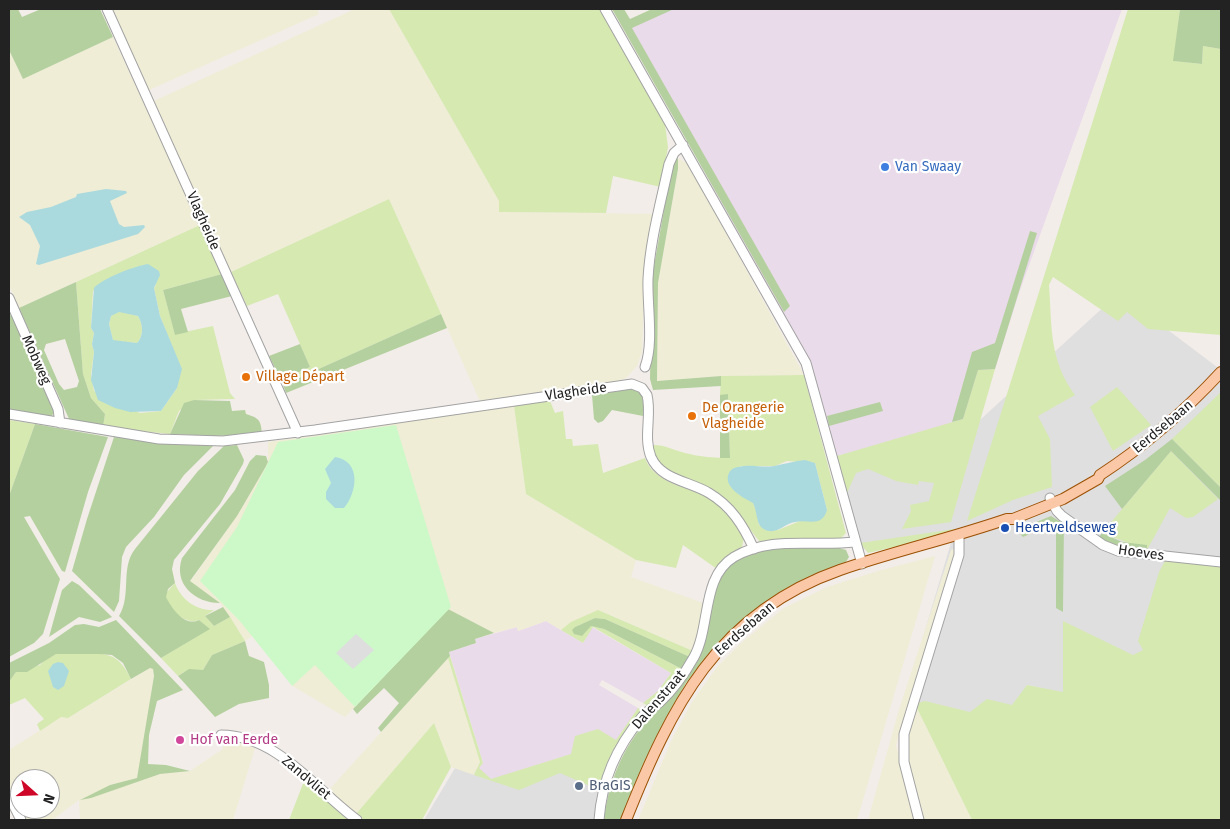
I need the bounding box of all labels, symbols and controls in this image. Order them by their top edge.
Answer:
place label: Van Swaay [895,159,961,175]
marker: Van Swaay [879,161,891,173]
street label: Vlagheide [183,189,223,253]
street label: Mobweg [18,333,54,387]
place label: Village Départ [256,369,345,385]
marker: Village Départ [240,371,252,383]
street label: Vlagheide [544,379,608,405]
street label: Eerdsebaan [1129,397,1197,457]
place label: De Orangerie Vlagheide [702,400,784,432]
marker: De Orangerie Vlagheide [686,410,698,422]
place label: Heertveldseweg [1015,520,1116,536]
marker: Heertveldseweg [999,522,1011,534]
street label: Hoeves [1117,541,1165,565]
street label: Eerdsebaan [712,598,778,660]
street label: Dalenstraat [629,667,689,733]
place label: Hof van Eerde [190,732,278,748]
marker: Hof van Eerde [174,734,186,746]
street label: Zandvliet [278,753,334,803]
north arrow [10,769,60,819]
place label: BraGIS [589,778,631,794]
marker: BraGIS [573,780,585,792]
text: N [39,792,58,806]

